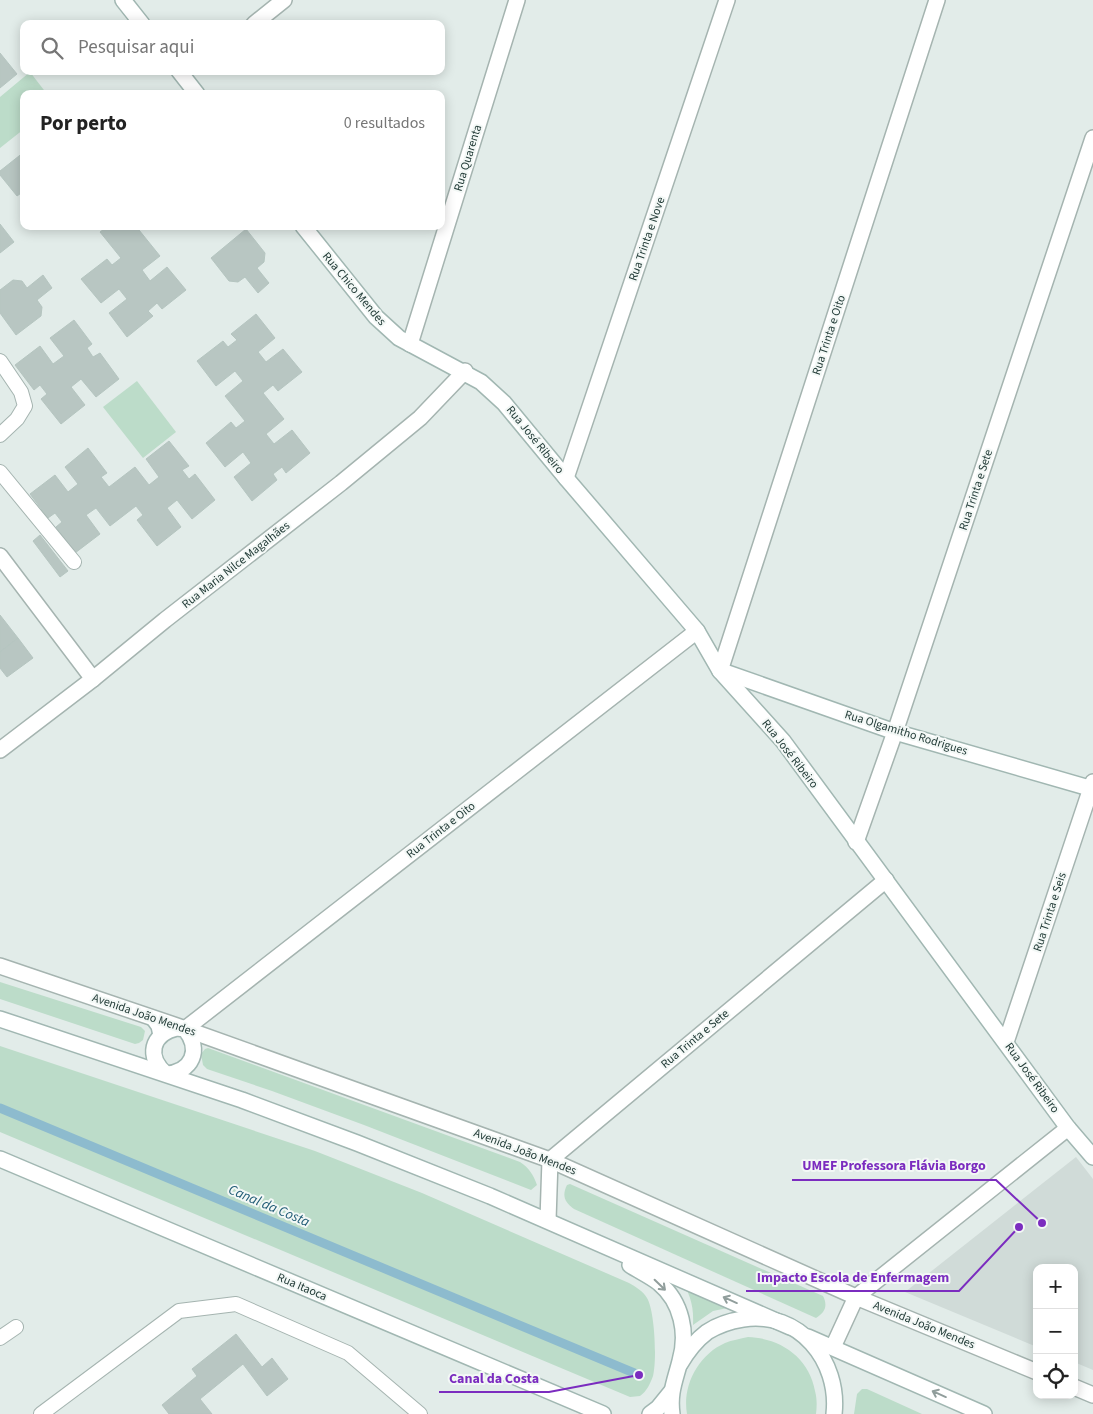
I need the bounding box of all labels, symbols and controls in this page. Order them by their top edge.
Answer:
search box [20,20,445,75]
icon: search [38,34,66,62]
text: Pesquisar aqui [78,34,194,61]
text: Por perto [40,108,127,138]
text: 0 resultados [344,112,425,134]
street label: Rua Quarenta [450,123,486,193]
street label: Rua Trinta e Nove [625,195,669,283]
street label: Rua Chico Mendes [318,249,390,329]
street label: Rua Trinta e Oito [808,293,850,377]
street label: Rua José Ribeiro [502,402,568,478]
street label: Rua Trinta e Sete [955,447,997,533]
street label: Rua Maria Nilce Magalhães [178,517,294,613]
street label: Rua Olgamitho Rodrigues [842,706,970,760]
street label: Rua José Ribeiro [758,716,822,792]
street label: Rua Trinta e Oito [403,798,479,862]
street label: Rua Trinta e Seis [1029,870,1071,954]
street label: Avenida João Mendes [90,989,198,1041]
street label: Rua Trinta e Sete [657,1005,733,1073]
street label: Rua José Ribeiro [1001,1039,1063,1117]
street label: Avenida João Mendes [471,1125,579,1179]
callout: UMEF Professora Flávia Borgo [792,1151,996,1180]
text: UMEF Professora Flávia Borgo [802,1156,986,1176]
water label: Canal da Costa [225,1180,313,1232]
callout: Impacto Escola de Enfermagem [746,1262,959,1291]
map controls [1033,1264,1078,1399]
button: + [1033,1264,1078,1309]
text: Impacto Escola de Enfermagem [757,1268,949,1288]
street label: Rua Itaoca [274,1269,330,1305]
one-way arrow [654,1279,666,1291]
one-way arrow [723,1295,738,1305]
street label: Avenida João Mendes [871,1297,977,1353]
button: − [1033,1309,1078,1354]
button: locate [1033,1354,1078,1399]
callout: Canal da Costa [439,1363,549,1392]
text: Canal da Costa [449,1369,539,1389]
one-way arrow [932,1389,947,1399]

